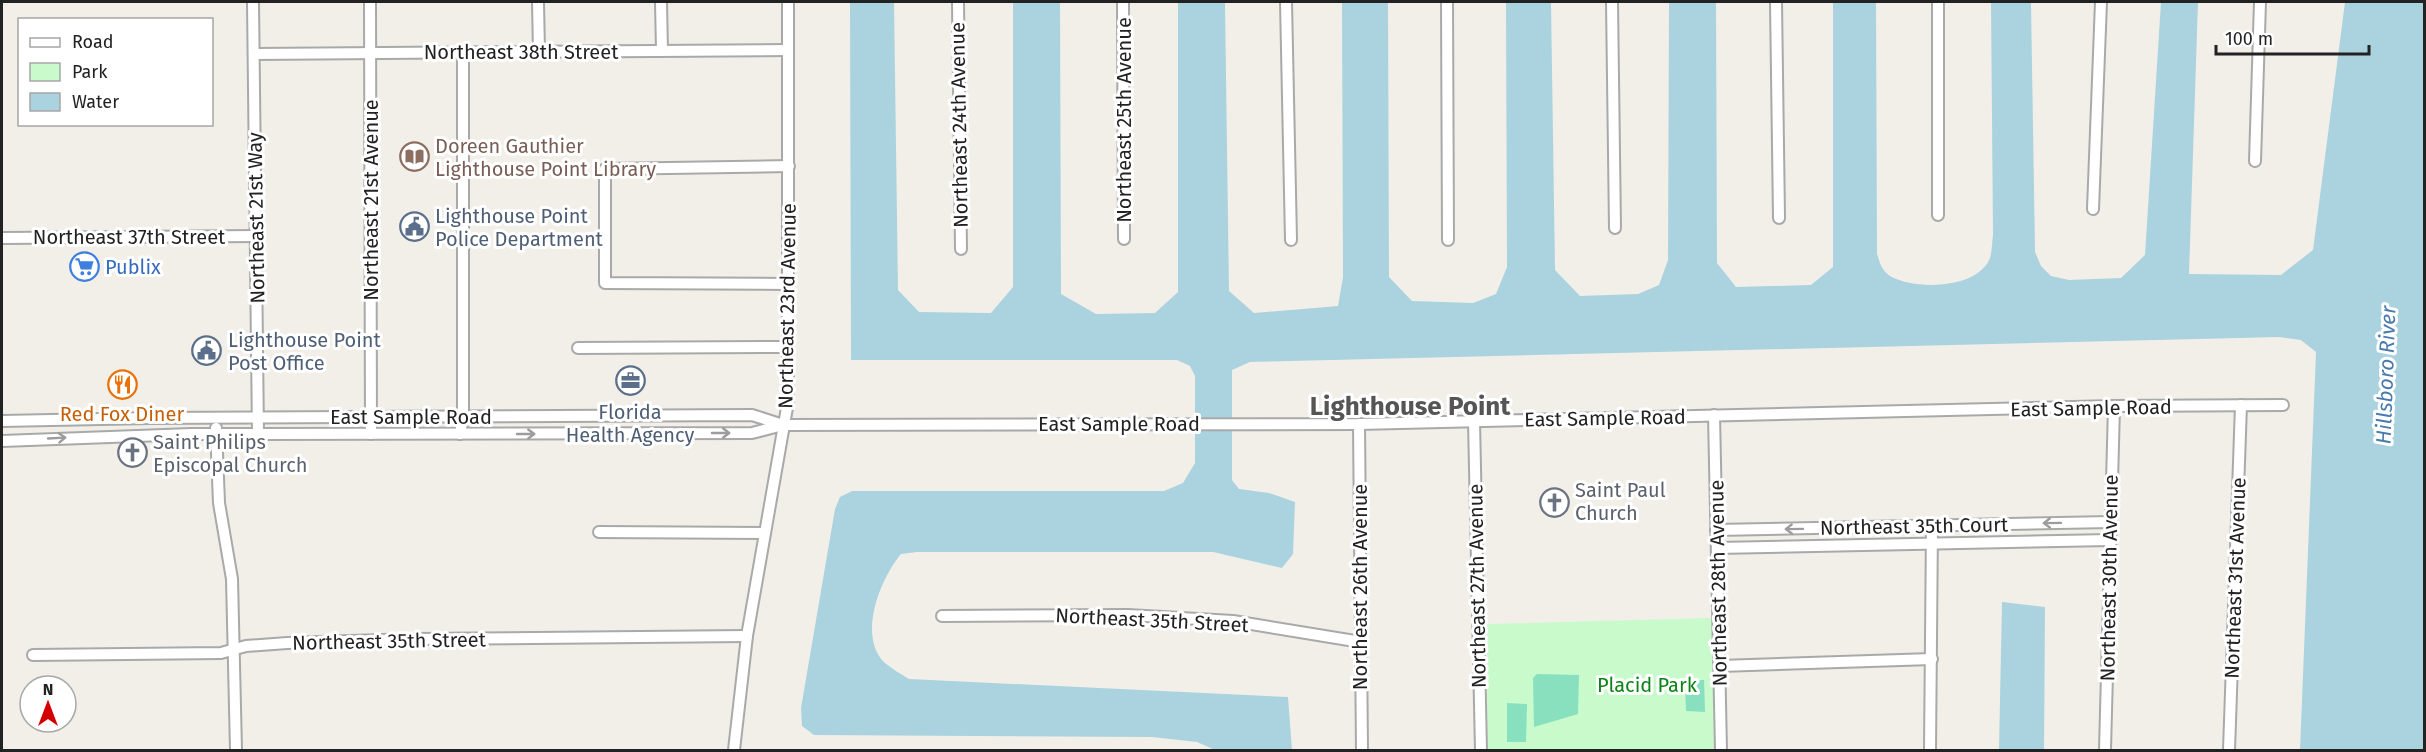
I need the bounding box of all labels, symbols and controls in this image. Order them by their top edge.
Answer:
street label: Northeast 25th Avenue [1112,17,1136,223]
legend [18,18,213,126]
scale bar [2216,18,2369,56]
street label: Northeast 24th Avenue [945,22,973,228]
text: 100 m [2225,28,2273,50]
text: Road [72,31,114,53]
street label: Northeast 38th Street [424,40,619,64]
text: Park [72,61,108,83]
text: Water [72,91,119,113]
street label: Northeast 21st Avenue [359,99,383,301]
street label: Northeast 21st Way [243,132,269,304]
place label: Doreen Gauthier Lighthouse Point Library [435,134,656,181]
library icon: Doreen Gauthier Lighthouse Point Library [398,141,430,173]
street label: Northeast 23rd Avenue [773,203,801,409]
place label: Lighthouse Point Police Department [435,204,604,251]
public building icon: Lighthouse Point Police Department [398,211,430,243]
street label: Northeast 37th Street [33,225,226,249]
supermarket icon: Publix [68,251,100,283]
place label: Publix [105,255,161,279]
water label: Hillsboro River [2371,304,2401,445]
place label: Lighthouse Point Post Office [228,328,382,375]
public building icon: Lighthouse Point Post Office [191,335,223,367]
office icon: Florida Health Agency [614,365,646,397]
restaurant icon: Red Fox Diner [106,368,138,400]
district label: Lighthouse Point [1310,391,1511,422]
street label: East Sample Road [2010,395,2172,421]
place label: Florida Health Agency [566,400,694,447]
place label: Red Fox Diner [60,402,184,426]
street label: East Sample Road [330,405,492,429]
street label: East Sample Road [1524,405,1686,431]
street label: East Sample Road [1038,412,1200,436]
one-way arrow [711,427,731,439]
one-way arrow [516,428,536,440]
place label: Saint Philips Episcopal Church [153,430,307,477]
one-way arrow [47,432,67,443]
church icon: Saint Philips Episcopal Church [116,437,148,469]
street label: Northeast 30th Avenue [2095,474,2123,682]
street label: Northeast 31st Avenue [2219,477,2251,679]
place label: Saint Paul Church [1575,478,1666,525]
street label: Northeast 28th Avenue [1704,479,1732,687]
street label: Northeast 26th Avenue [1348,484,1372,690]
street label: Northeast 27th Avenue [1463,484,1491,688]
church icon: Saint Paul Church [1538,486,1570,518]
street label: Northeast 35th Court [1820,512,2009,540]
one-way arrow [2043,517,2063,529]
one-way arrow [1785,523,1805,535]
street label: Northeast 35th Street [1055,603,1250,637]
street label: Northeast 35th Street [292,627,487,655]
park label: Placid Park [1597,673,1698,697]
north arrow [18,674,78,734]
text: N [43,680,53,699]

